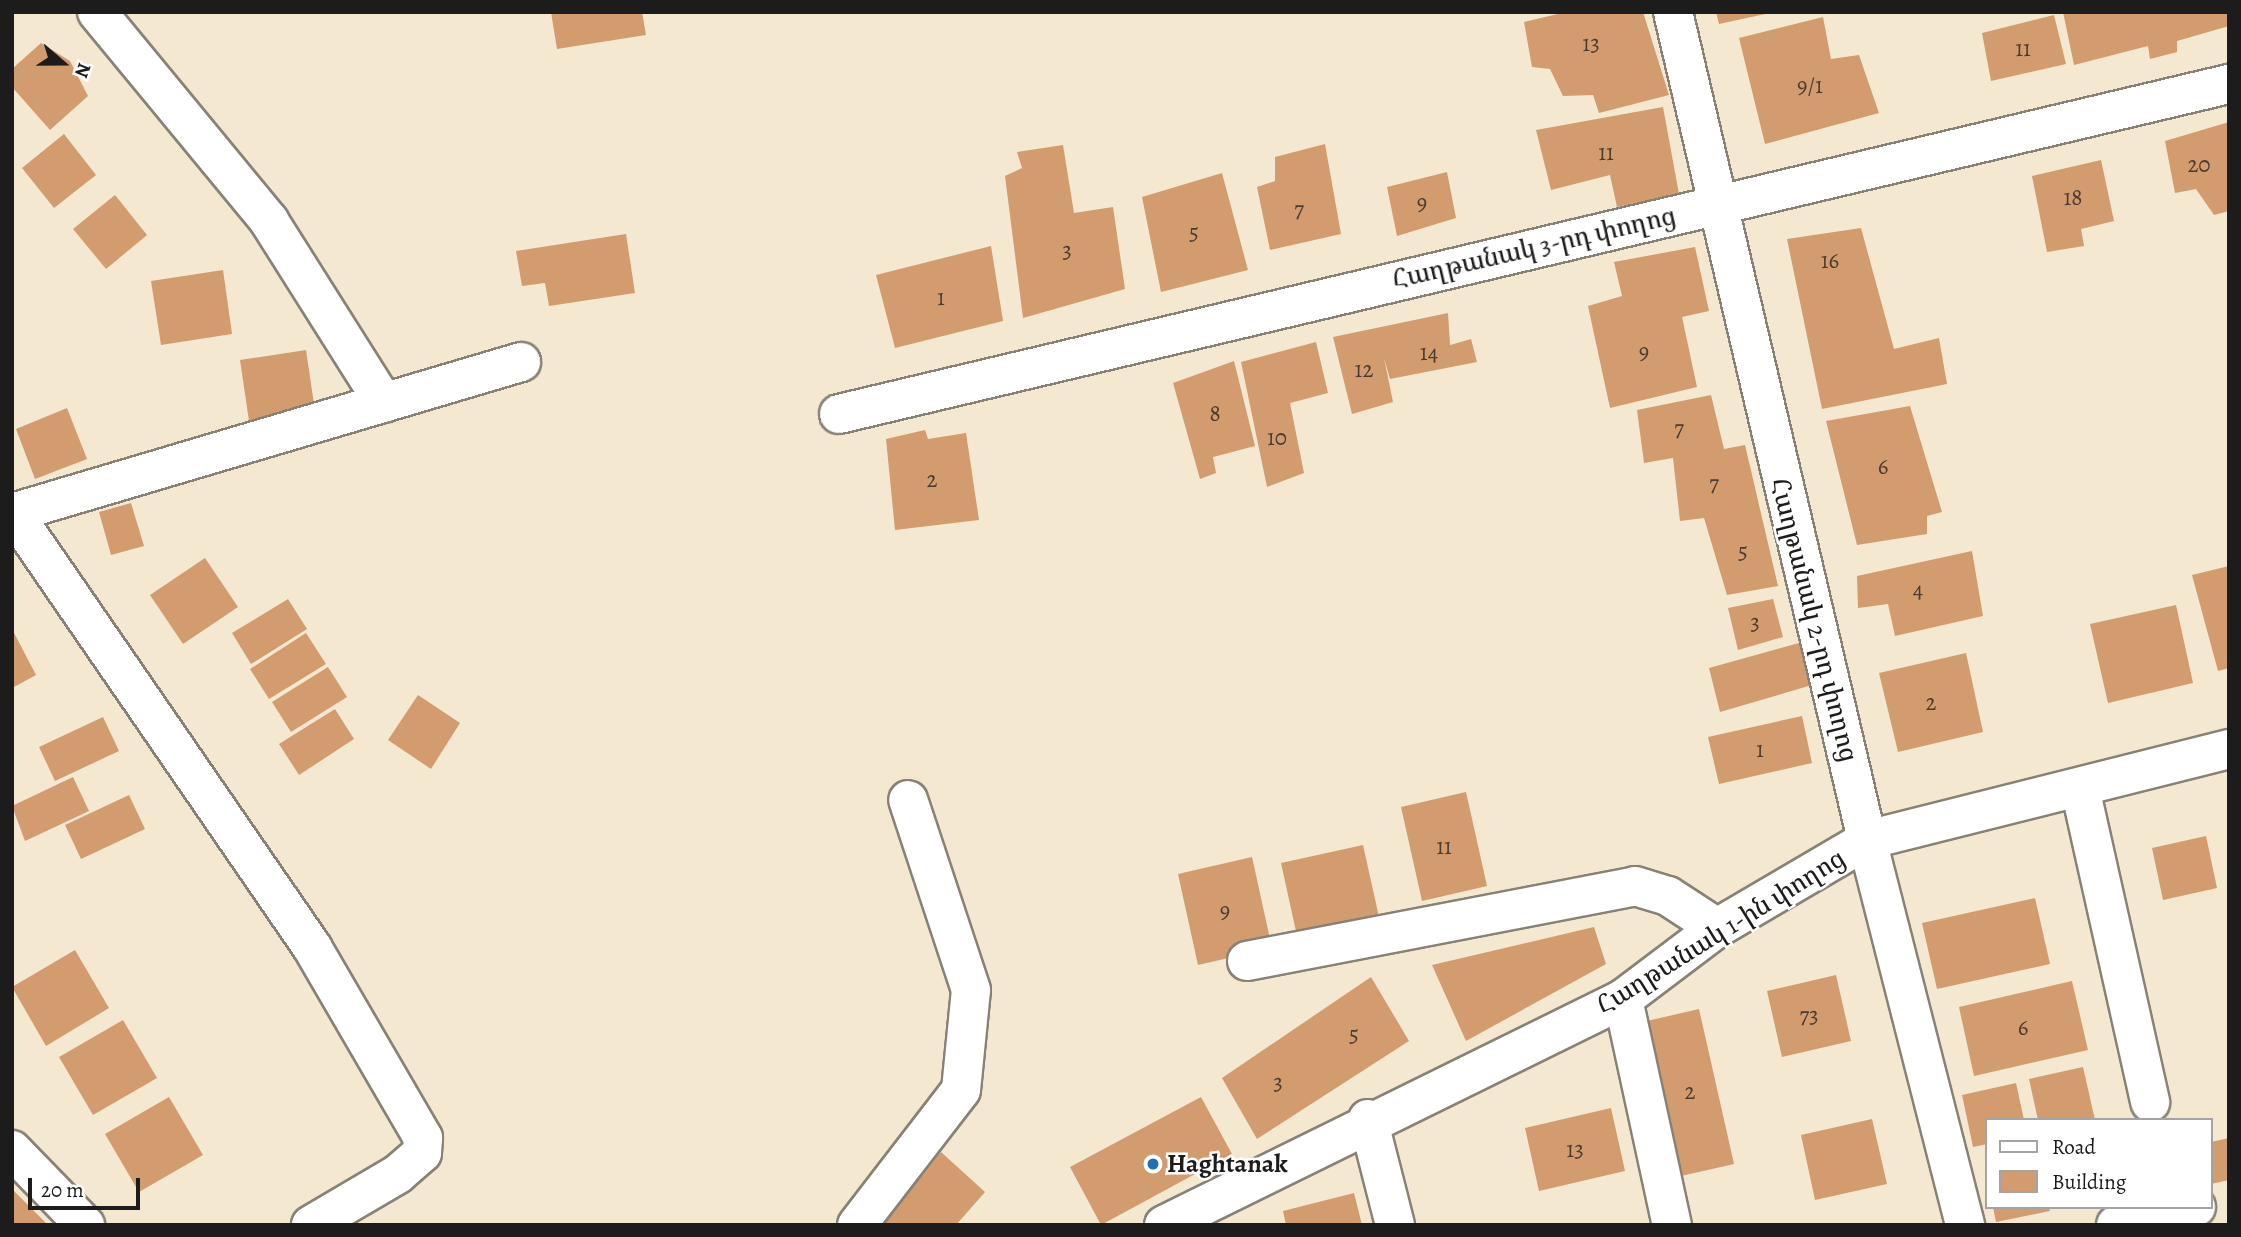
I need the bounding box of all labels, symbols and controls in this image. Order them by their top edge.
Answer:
north arrow [28,28,98,98]
house number: 13 [1582,30,1600,58]
house number: 11 [2015,35,2031,63]
text: N [68,59,97,81]
house number: 9/1 [1797,72,1823,100]
house number: 11 [1598,139,1614,167]
house number: 20 [2187,151,2211,179]
house number: 18 [2063,184,2083,212]
house number: 9 [1417,189,1427,217]
house number: 7 [1294,196,1304,224]
street label: Հաղթանակ 3-րդ փողոց [1389,200,1679,296]
house number: 5 [1189,219,1199,247]
house number: 3 [1062,237,1072,265]
house number: 16 [1821,247,1839,275]
house number: 1 [937,284,945,312]
house number: 9 [1639,338,1649,366]
house number: 14 [1420,339,1438,367]
house number: 12 [1355,356,1373,384]
house number: 8 [1209,400,1221,428]
house number: 7 [1674,415,1684,443]
house number: 10 [1267,424,1287,452]
house number: 6 [1878,453,1888,481]
house number: 2 [927,466,937,494]
house number: 7 [1709,470,1719,498]
street label: Հաղթանակ 2-րդ փողոց [1764,475,1864,765]
house number: 5 [1738,538,1748,566]
house number: 4 [1913,576,1923,604]
house number: 3 [1750,609,1760,637]
house number: 2 [1926,689,1936,717]
house number: 1 [1756,736,1764,764]
house number: 11 [1436,833,1452,861]
street label: Հաղթանակ 1-ին փողոց [1591,843,1851,1021]
house number: 9 [1220,897,1230,925]
house number: 73 [1799,1002,1819,1030]
house number: 6 [2018,1014,2028,1042]
house number: 5 [1349,1021,1359,1049]
house number: 3 [1273,1069,1283,1097]
house number: 2 [1685,1078,1695,1106]
legend [1986,1118,2213,1209]
text: Road [2052,1133,2096,1161]
house number: 13 [1566,1136,1584,1164]
place label: Haghtanak [1167,1148,1288,1180]
marker: Haghtanak [1145,1156,1161,1172]
scale bar [32,1164,144,1208]
text: Building [2052,1168,2126,1196]
text: 20 m [41,1176,84,1204]

